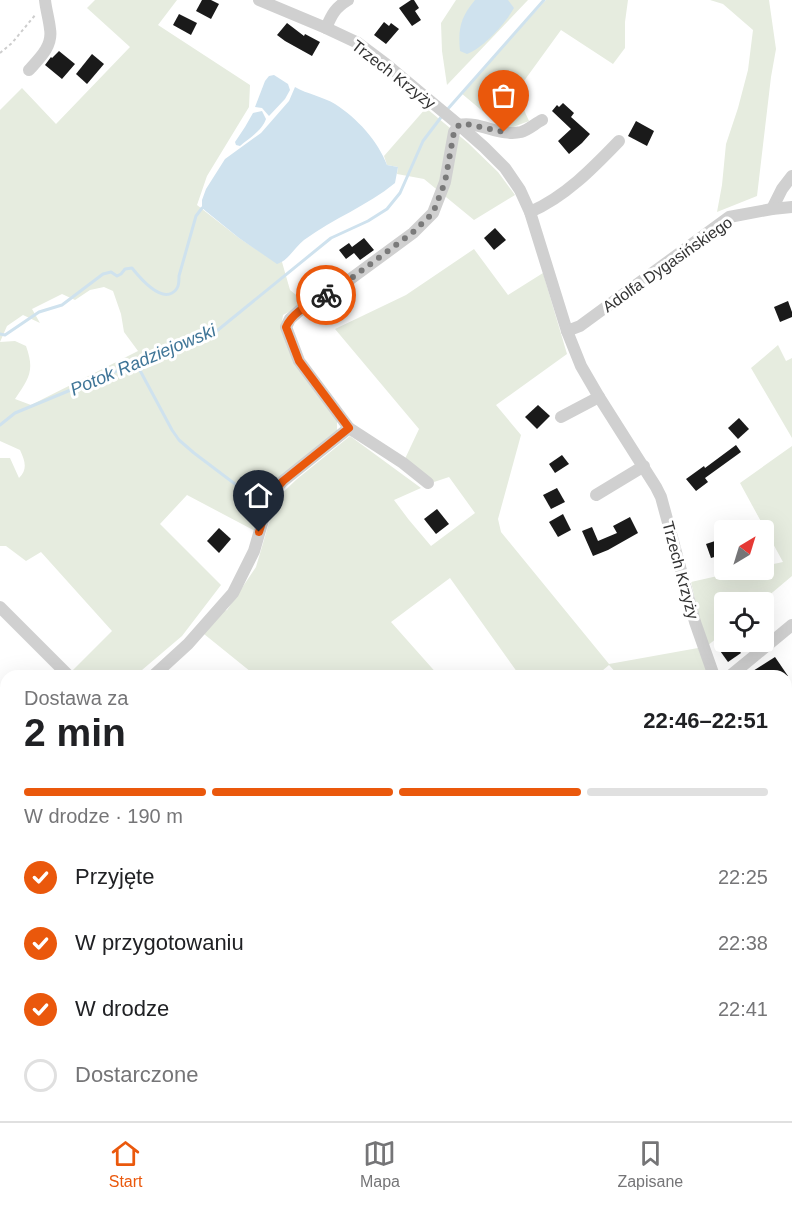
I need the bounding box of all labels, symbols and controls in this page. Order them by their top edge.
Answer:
street label: Trzech Krzyży [349,37,439,112]
pin [478,70,529,132]
icon: bag [487,79,520,112]
street label: Adolfa Dygasińskiego [599,213,735,316]
courier [296,265,356,325]
icon: bike [310,279,343,312]
water label: Potok Radziejowski [67,320,220,400]
pin [233,470,284,532]
icon: home [242,479,275,512]
street label: Trzech Krzyży [659,519,702,621]
north arrow [714,520,774,580]
map controls [714,520,774,652]
button: locate [714,592,774,652]
text: Dostawa za [24,687,129,709]
text: 22:46–22:51 [643,708,768,733]
text: 2 min [24,711,126,754]
text: W drodze · 190 m [24,805,183,827]
icon: check [24,861,57,894]
text: Przyjęte [75,864,154,889]
text: 22:25 [718,866,768,888]
icon: check [24,927,57,960]
text: W przygotowaniu [75,930,244,955]
text: 22:38 [718,932,768,954]
icon: check [24,993,57,1026]
text: W drodze [75,996,169,1021]
text: 22:41 [718,998,768,1020]
text: Dostarczone [75,1062,199,1087]
tab: Start [109,1137,143,1191]
tab: Mapa [360,1137,400,1191]
tab: Zapisane [617,1137,683,1191]

